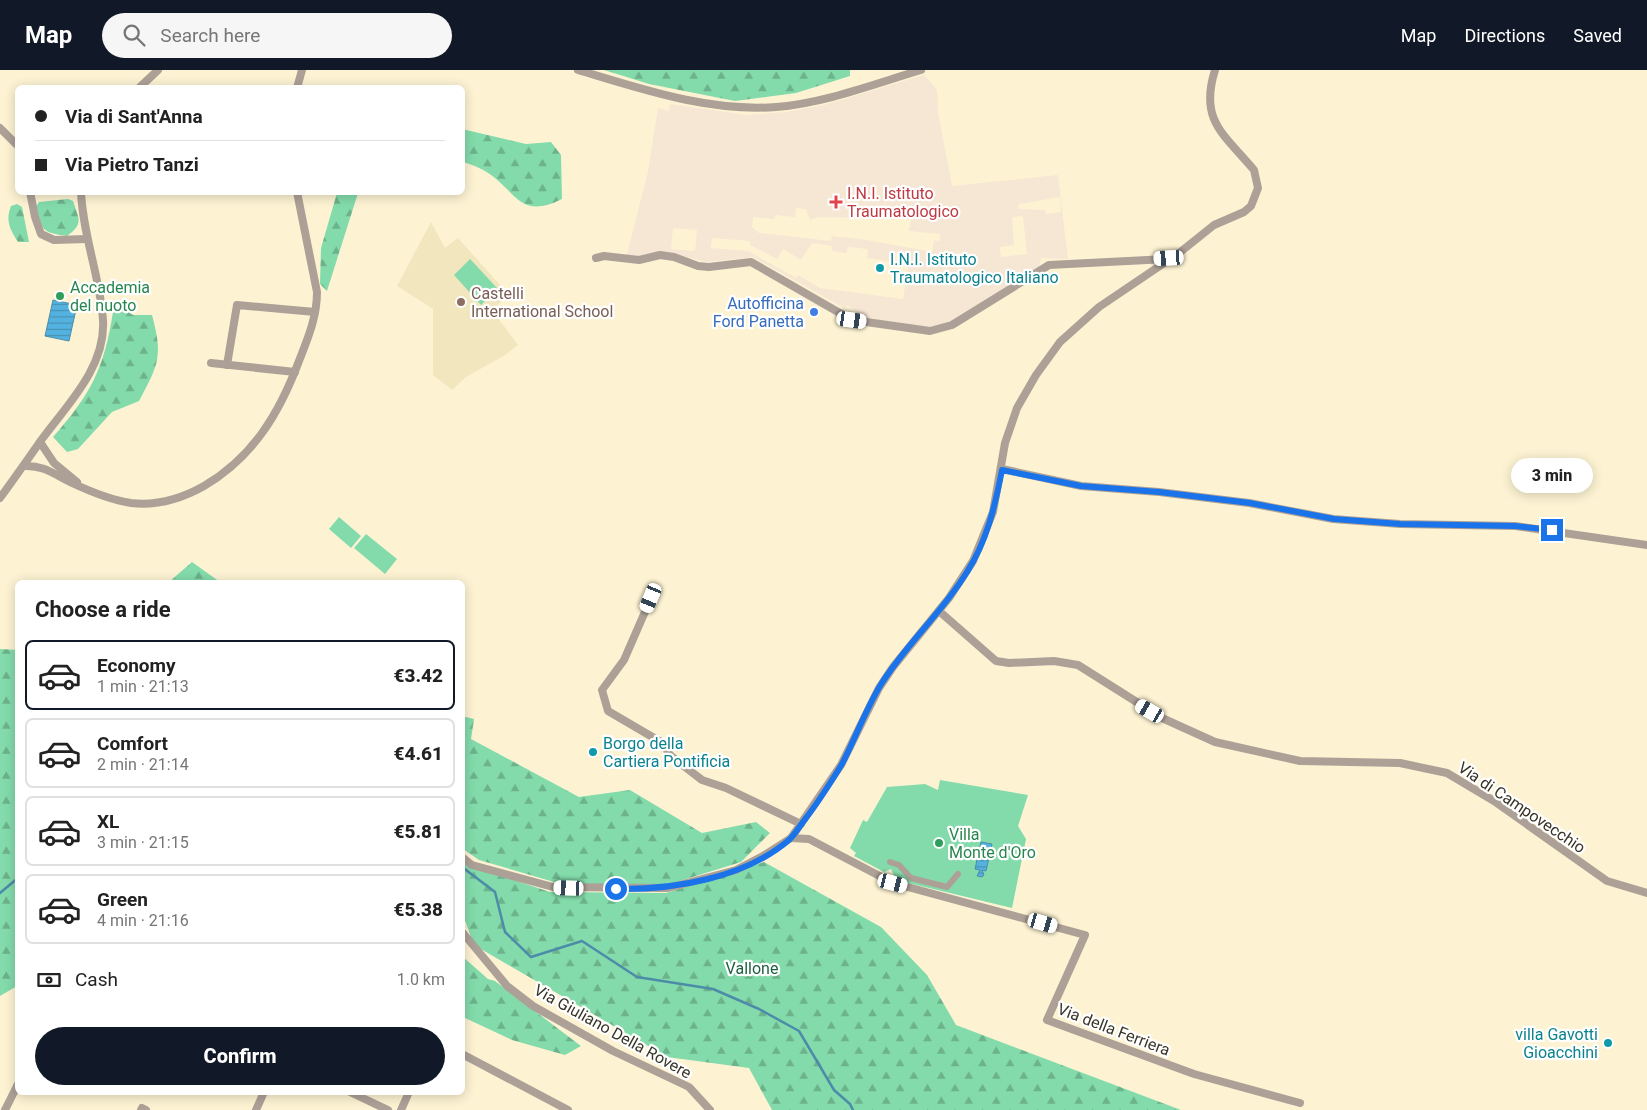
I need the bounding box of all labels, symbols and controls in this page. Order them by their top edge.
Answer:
search box [102,13,452,58]
text: Map [25,21,72,49]
icon: search [120,21,148,49]
text: Search here [160,24,260,47]
text: Map [1401,25,1436,46]
text: Directions [1464,25,1545,46]
text: Saved [1573,25,1622,46]
text: Via di Sant'Anna [65,105,203,128]
text: Via Pietro Tanzi [65,153,199,176]
place label: I.N.I. Istituto Traumatologico [847,184,959,221]
marker: I.N.I. Istituto Traumatologico [829,195,843,209]
place label: I.N.I. Istituto Traumatologico Italiano [890,250,1059,287]
car [1153,250,1184,266]
marker: I.N.I. Istituto Traumatologico Italiano [874,262,886,274]
place label: Accademia del nuoto [70,278,150,315]
place label: Castelli International School [471,284,613,321]
marker: Accademia del nuoto [54,290,66,302]
place label: Autofficina Ford Panetta [713,294,804,331]
marker: Castelli International School [455,296,467,308]
marker: Autofficina Ford Panetta [808,306,820,318]
car [836,310,867,330]
callout: 3 min [1511,458,1593,492]
text: 3 min [1532,466,1572,485]
route end [1541,519,1563,541]
car [638,581,663,615]
text: Choose a ride [35,597,171,622]
icon: car [37,653,82,698]
text: Economy [97,654,176,677]
text: €3.42 [394,664,443,687]
text: 1 min · 21:13 [97,677,189,696]
car [1133,697,1166,725]
icon: car [37,731,82,776]
text: Comfort [97,732,168,755]
place label: Borgo della Cartiera Pontificia [603,734,730,771]
text: €4.61 [394,742,443,765]
marker: Borgo della Cartiera Pontificia [587,746,599,758]
text: 2 min · 21:14 [97,755,189,774]
street label: Via di Campovecchio [1454,758,1589,857]
icon: car [37,809,82,854]
text: XL [97,810,119,833]
text: €5.81 [394,820,443,843]
place label: Villa Monte d'Oro [949,825,1036,862]
text: 3 min · 21:15 [97,833,189,852]
marker: Villa Monte d'Oro [933,837,945,849]
car [876,872,909,894]
route start [605,878,627,900]
car [553,880,584,896]
icon: car [37,887,82,932]
text: Green [97,888,148,911]
text: €5.38 [394,898,443,921]
text: 4 min · 21:16 [97,911,189,930]
car [1026,912,1059,934]
park label: Vallone [726,959,778,978]
icon: cash [35,966,63,994]
text: Cash [75,968,118,991]
text: 1.0 km [397,970,445,989]
street label: Via Giuliano Della Rovere [531,980,695,1083]
street label: Via della Ferriera [1055,999,1173,1060]
place label: villa Gavotti Gioacchini [1515,1025,1598,1062]
button: Confirm [35,1027,445,1085]
marker: villa Gavotti Gioacchini [1602,1037,1614,1049]

